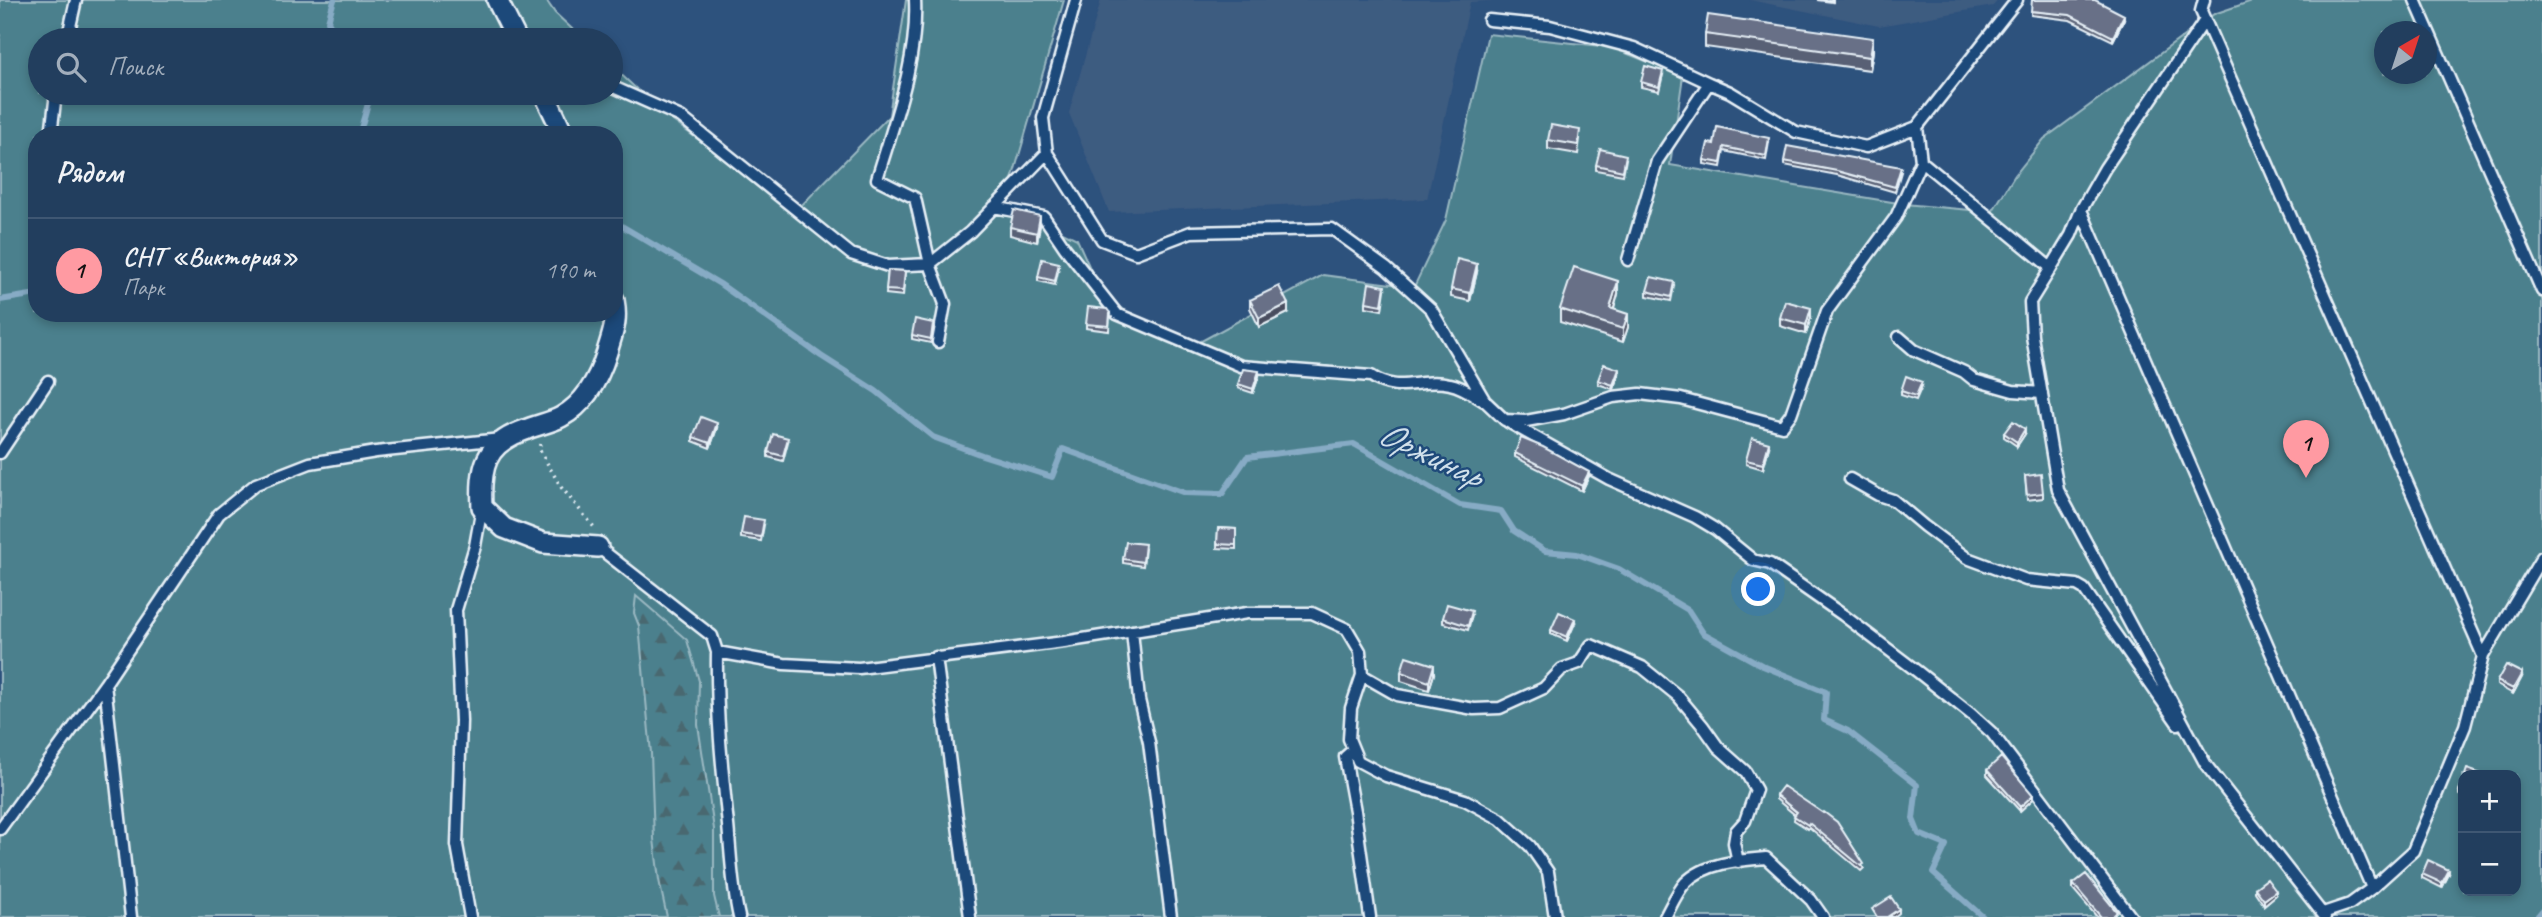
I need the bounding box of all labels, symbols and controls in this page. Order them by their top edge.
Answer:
north arrow [2374,21,2437,84]
search box [28,28,623,105]
icon: search [52,48,90,86]
text: Поиск [108,50,163,83]
text: Рядом [56,153,123,191]
text: СНТ «Виктория» [123,240,298,273]
text: 1 [74,256,84,285]
text: 190 m [546,256,595,285]
text: Парк [123,273,164,302]
water label: Оржинар [1371,408,1494,500]
pin: 1 [2283,420,2329,478]
your location [1741,572,1775,606]
map controls [2458,770,2521,896]
button: + [2458,770,2521,833]
button: − [2458,833,2521,896]

